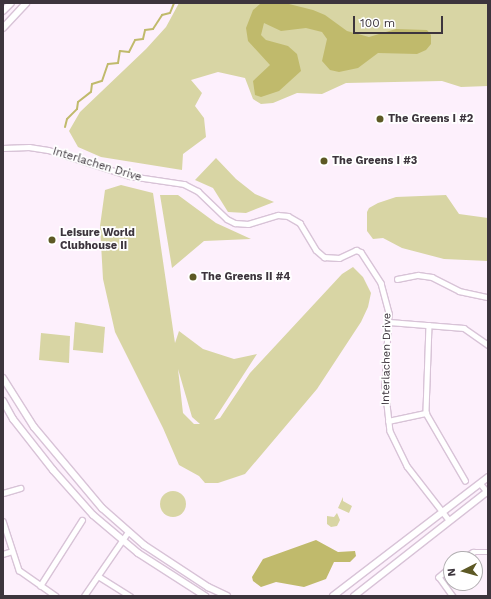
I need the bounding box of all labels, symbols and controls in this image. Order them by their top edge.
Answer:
scale bar [355,8,445,34]
text: 100 m [360,16,395,30]
place label: The Greens I #2 [388,112,473,126]
marker: The Greens I #2 [375,114,385,124]
street label: Interlachen Drive [51,145,143,185]
place label: The Greens I #3 [332,154,417,168]
marker: The Greens I #3 [319,156,329,166]
place label: Leisure World Clubhouse II [60,227,135,253]
marker: Leisure World Clubhouse II [47,235,57,245]
place label: The Greens II #4 [201,270,290,284]
marker: The Greens II #4 [188,272,198,282]
street label: Interlachen Drive [380,313,394,405]
north arrow [443,551,483,591]
text: N [445,567,458,577]

